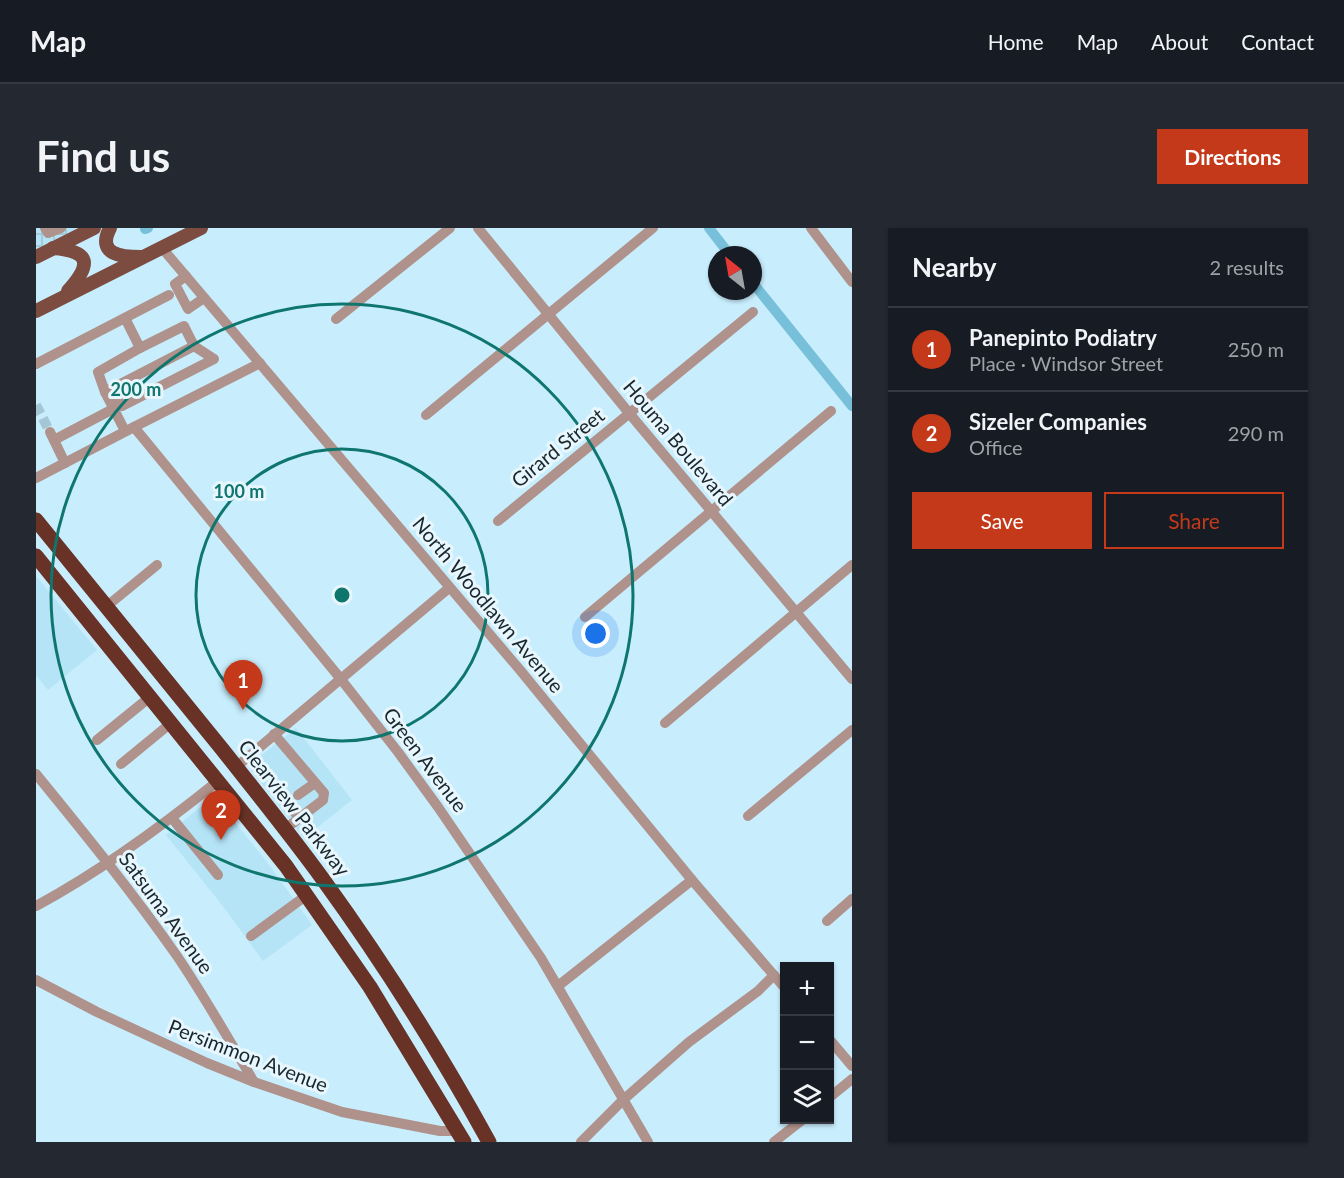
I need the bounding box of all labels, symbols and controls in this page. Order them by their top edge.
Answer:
text: Map [30,24,86,58]
text: Home [988,29,1044,54]
text: Map [1077,29,1118,54]
text: About [1151,29,1208,54]
text: Contact [1241,29,1314,54]
button: Directions [1157,129,1308,184]
text: Find us [36,131,170,181]
north arrow [708,246,762,300]
text: Nearby [912,251,997,283]
text: 2 results [1209,255,1284,279]
text: Panepinto Podiatry [969,324,1157,351]
text: 1 [926,337,937,361]
text: 250 m [1228,337,1284,361]
text: Place · Windsor Street [969,351,1163,375]
street label: Houma Boulevard [619,374,739,510]
text: 200 m [111,378,161,400]
street label: Girard Street [506,403,609,492]
text: Sizeler Companies [969,408,1147,435]
text: 2 [926,421,937,445]
text: 290 m [1228,421,1284,445]
text: Office [969,435,1023,459]
text: 100 m [214,480,264,502]
button: Save [912,492,1092,549]
button: Share [1104,492,1284,549]
street label: North Woodlawn Avenue [408,511,569,697]
centre of rings [332,585,352,605]
your location [581,619,610,648]
pin: 1 [224,660,262,710]
street label: Green Avenue [379,703,473,816]
street label: Clearview Parkway [234,734,356,881]
pin: 2 [202,790,240,840]
street label: Satsuma Avenue [115,847,219,978]
map controls [780,962,834,1124]
button: + [780,962,834,1016]
street label: Persimmon Avenue [165,1014,331,1097]
button: − [780,1016,834,1070]
button: layers [780,1070,834,1124]

